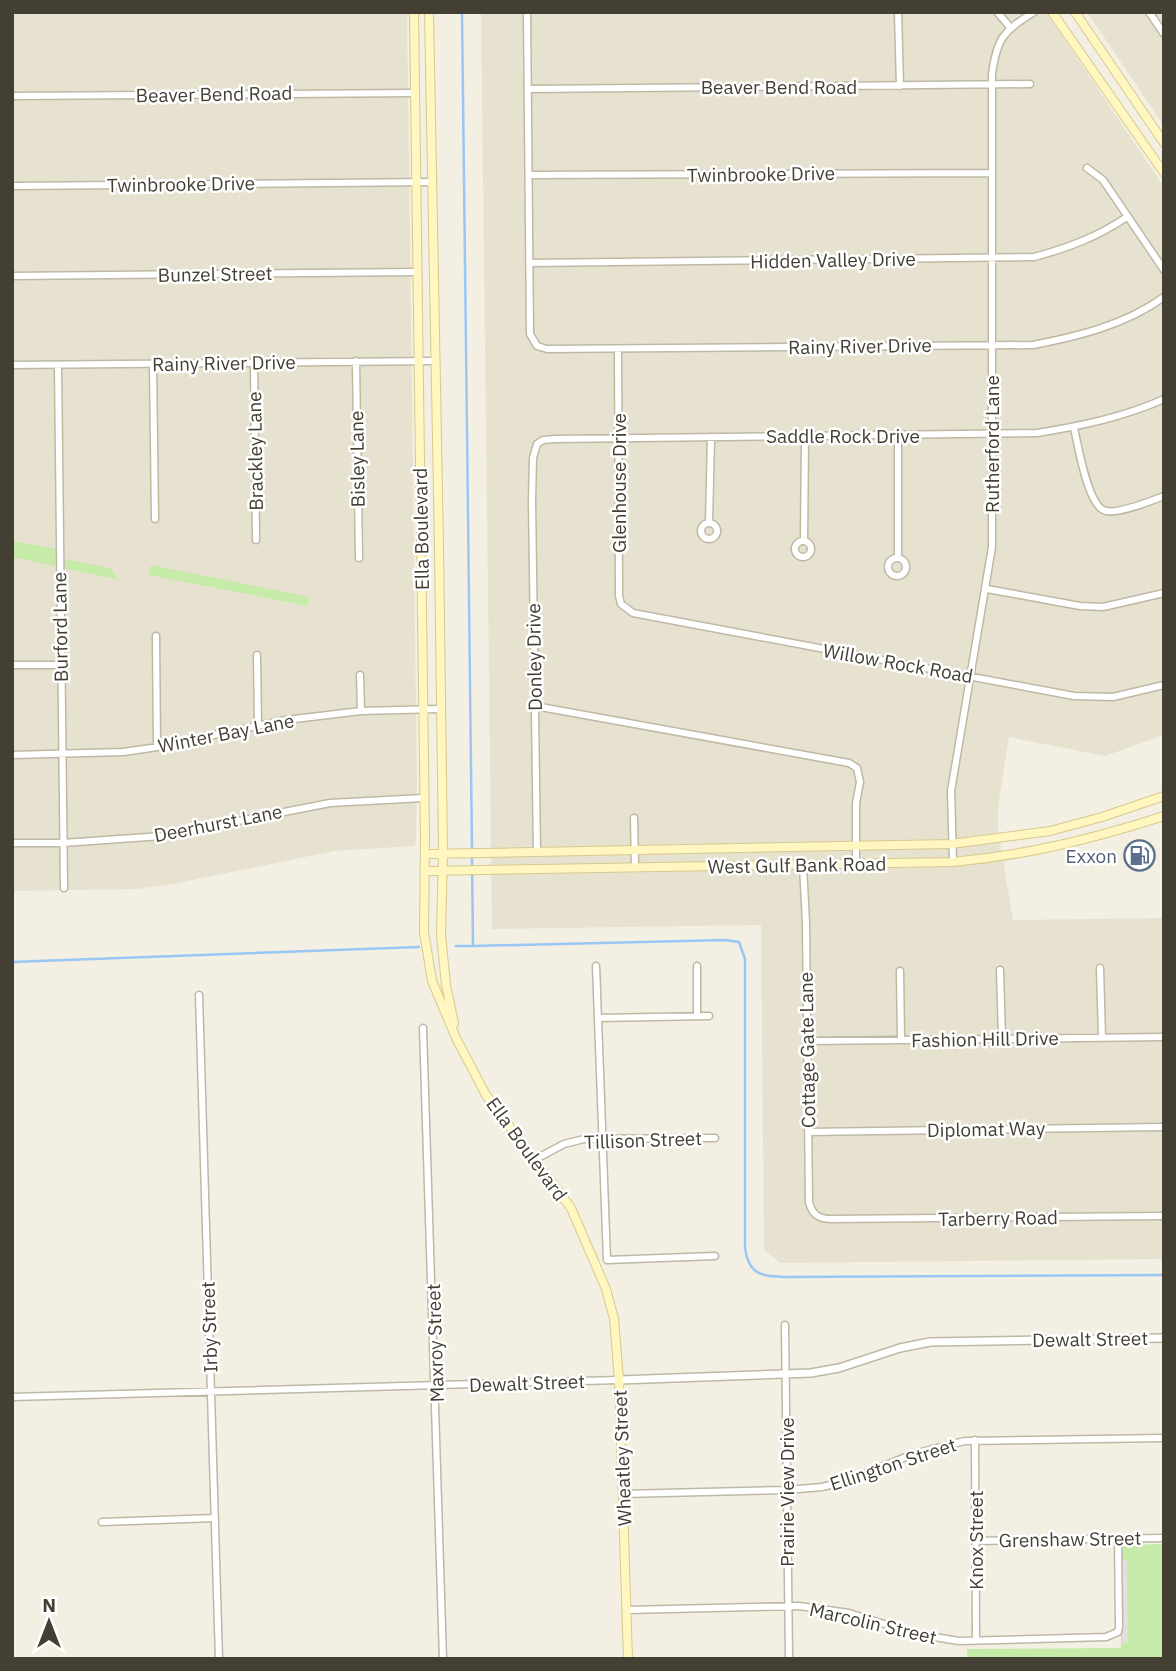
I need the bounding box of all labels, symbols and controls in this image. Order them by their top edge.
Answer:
street label: Beaver Bend Road [701,75,857,99]
street label: Beaver Bend Road [135,81,293,107]
street label: Twinbrooke Drive [687,161,835,187]
street label: Twinbrooke Drive [107,171,255,197]
street label: Hidden Valley Drive [750,247,916,273]
street label: Bunzel Street [157,261,273,287]
street label: Rainy River Drive [788,333,932,359]
street label: Rainy River Drive [152,350,296,376]
street label: Rutherford Lane [980,375,1004,513]
street label: Brackley Lane [242,391,268,511]
street label: Bisley Lane [344,410,370,508]
street label: Glenhouse Drive [607,413,631,553]
street label: Saddle Rock Drive [766,424,920,448]
street label: Ella Boulevard [408,468,434,590]
street label: Burford Lane [47,572,73,682]
street label: Donley Drive [521,603,547,711]
street label: Willow Rock Road [821,638,975,688]
street label: Winter Bay Lane [156,708,296,758]
street label: Deerhurst Lane [152,799,284,847]
fuel station icon: Exxon [1123,839,1157,873]
place label: Exxon [1065,844,1117,868]
street label: West Gulf Bank Road [707,851,887,879]
street label: Cottage Gate Lane [794,972,820,1128]
street label: Fashion Hill Drive [911,1026,1059,1052]
street label: Ella Boulevard [481,1092,573,1206]
street label: Diplomat Way [927,1116,1046,1142]
street label: Tillison Street [584,1126,702,1154]
street label: Tarberry Road [938,1205,1058,1231]
street label: Irby Street [195,1281,223,1373]
street label: Maxroy Street [421,1283,449,1403]
street label: Dewalt Street [1032,1326,1148,1352]
street label: Dewalt Street [469,1369,585,1397]
street label: Wheatley Street [608,1389,636,1527]
street label: Prairie View Drive [775,1417,799,1567]
street label: Ellington Street [827,1432,959,1496]
street label: Knox Street [964,1490,988,1590]
street label: Grenshaw Street [998,1526,1142,1552]
north arrow [14,1587,84,1657]
text: N [42,1593,56,1617]
street label: Marcolin Street [807,1597,939,1649]

